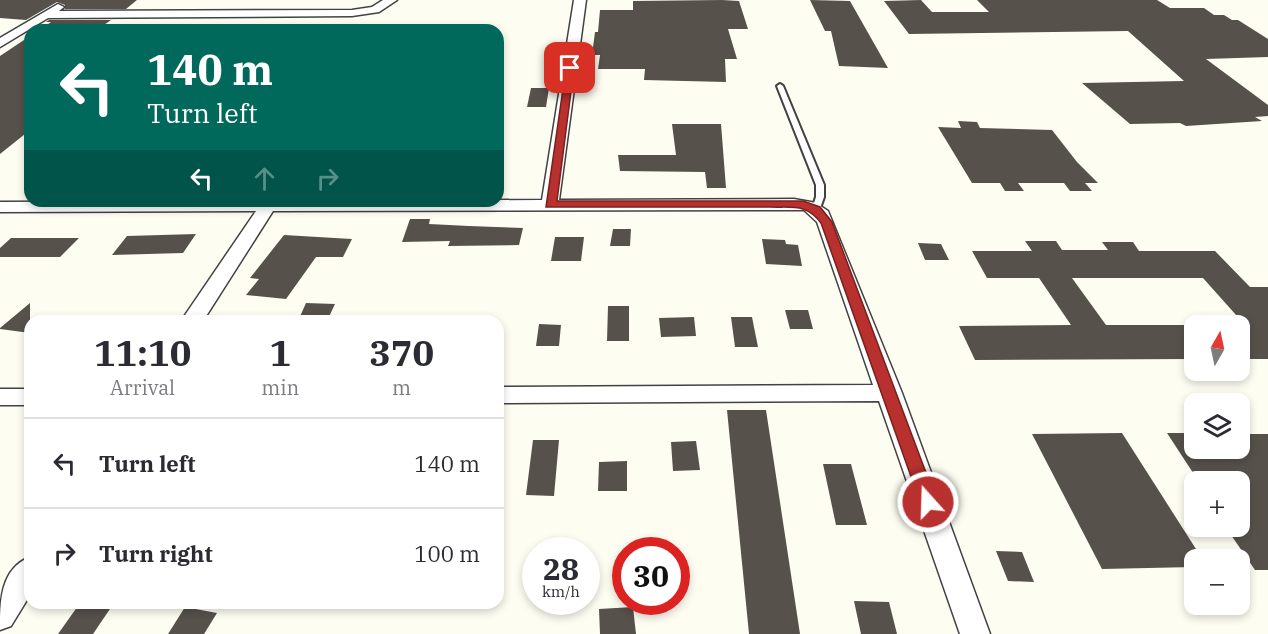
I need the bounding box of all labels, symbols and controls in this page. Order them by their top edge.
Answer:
text: 140 m [147,42,273,97]
pin [544,42,595,93]
icon: left [48,48,126,126]
icon: arrive [553,51,586,84]
text: Turn left [147,95,258,130]
icon: left [185,162,218,195]
icon: ahead [248,162,281,195]
icon: right [311,162,344,195]
north arrow [1184,315,1250,381]
map controls [1184,315,1250,615]
text: 11:10 [94,329,191,376]
text: 1 [269,329,291,376]
text: 370 [369,329,434,376]
text: Arrival [110,374,175,401]
text: min [261,374,299,401]
text: m [392,374,411,401]
button: layers [1184,393,1250,459]
icon: left [48,447,81,480]
text: Turn left [99,449,195,478]
text: 140 m [414,449,480,478]
position arrow [896,470,960,534]
button: + [1184,471,1250,537]
icon: right [48,537,81,570]
speed limit sign: 30 [612,537,690,615]
text: Turn right [99,539,213,568]
text: 100 m [414,539,480,568]
text: 28 [543,549,579,588]
button: − [1184,549,1250,615]
text: km/h [542,582,580,601]

